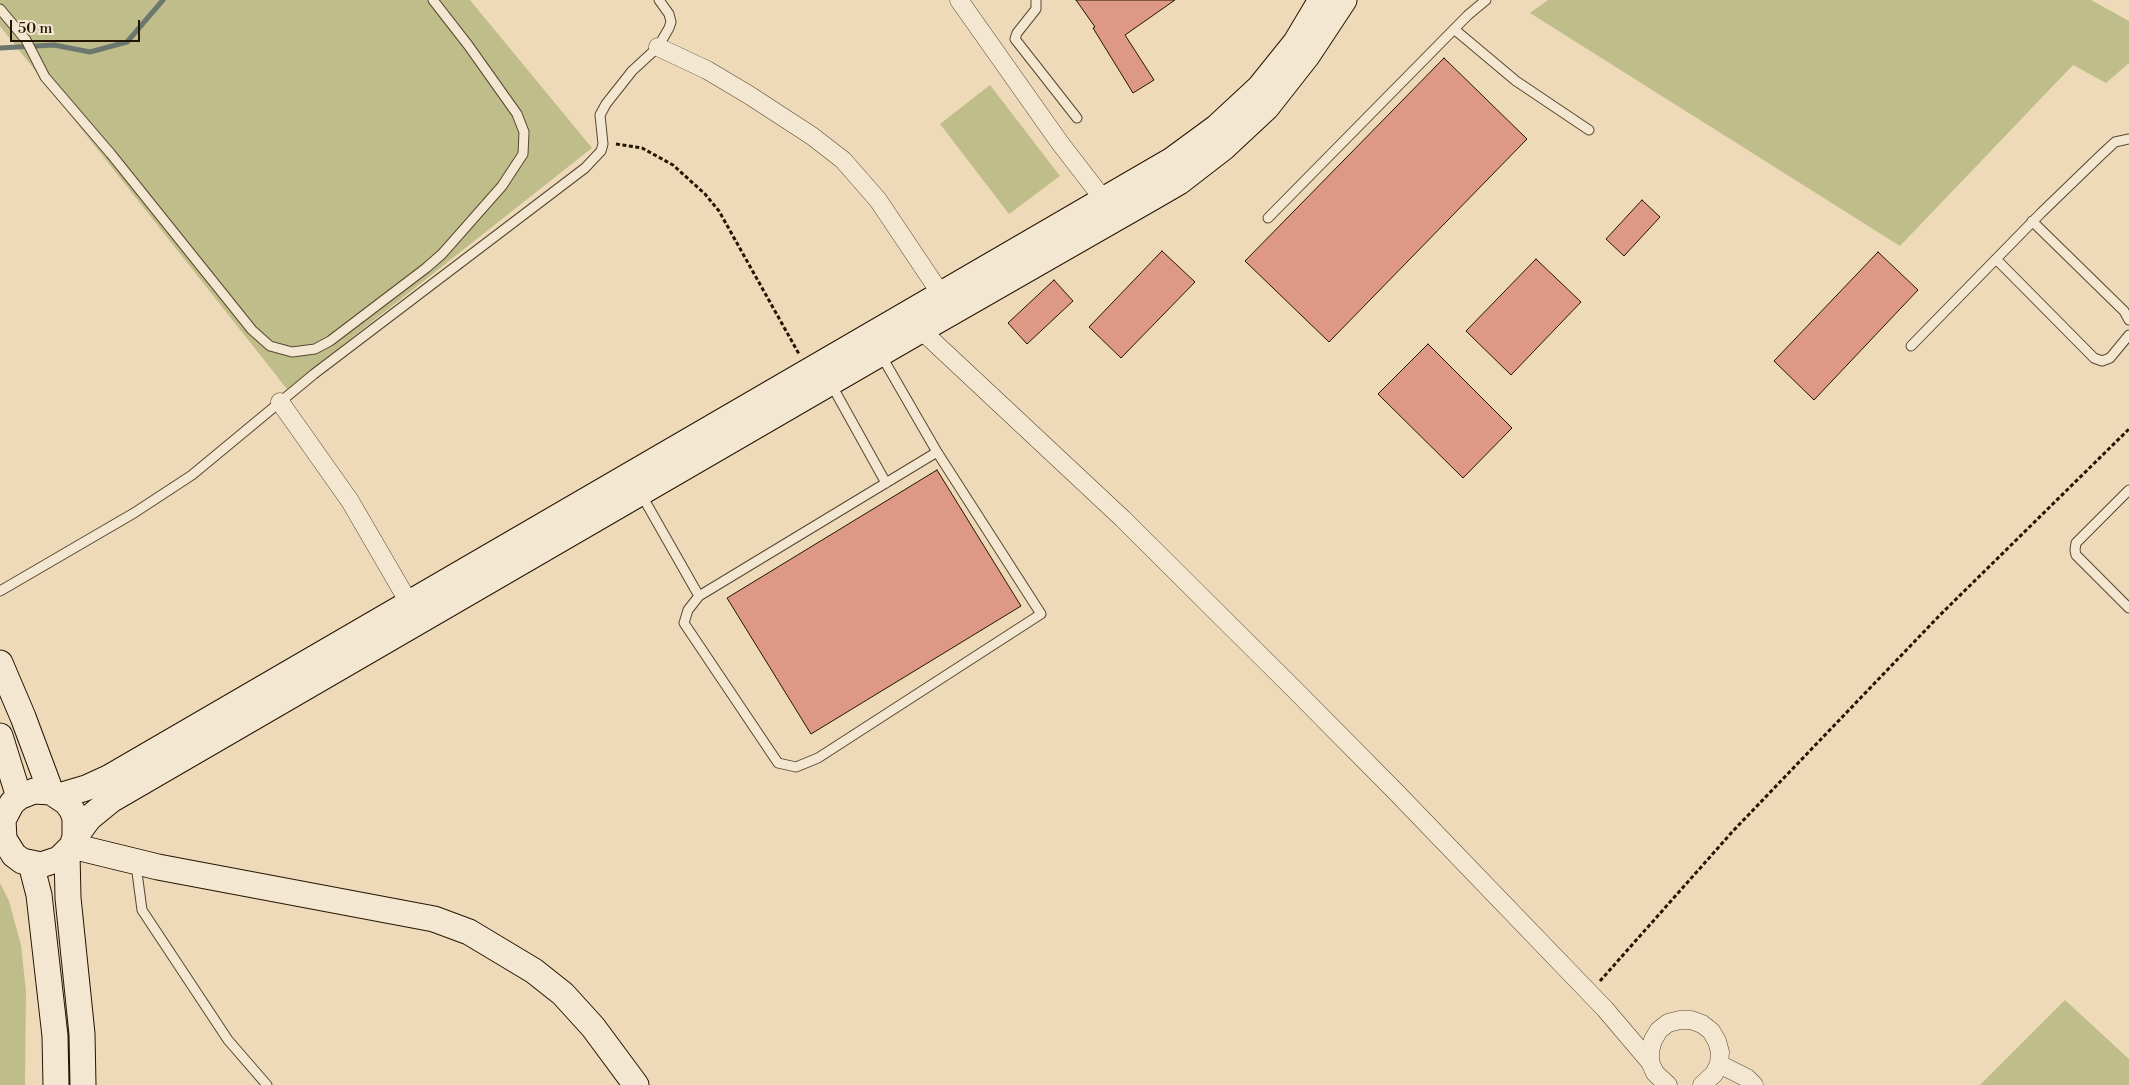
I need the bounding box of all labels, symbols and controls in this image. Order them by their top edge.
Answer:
scale bar [12,10,142,42]
text: 50 m [18,19,52,38]

